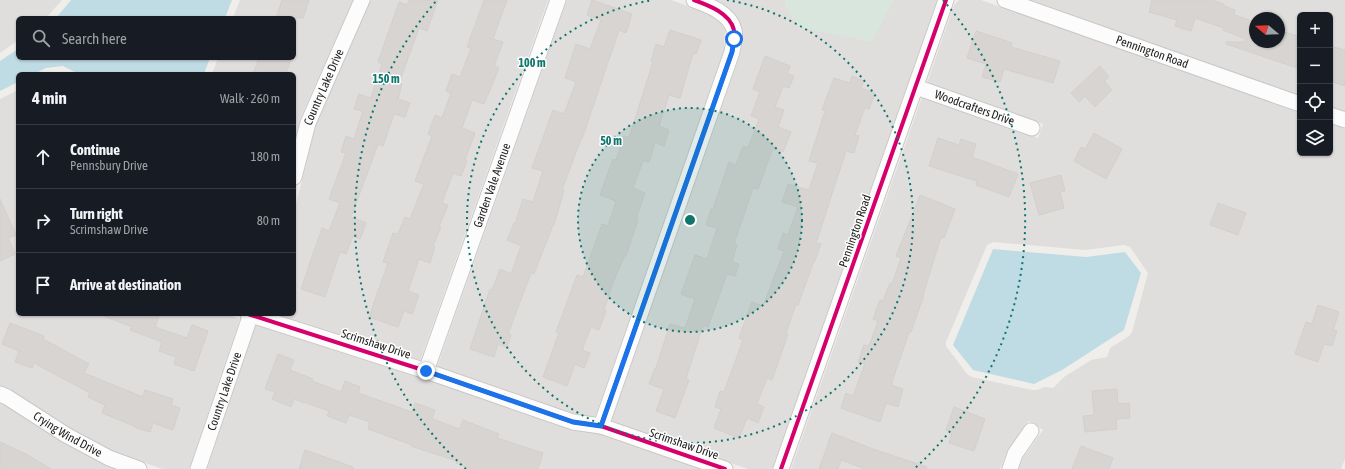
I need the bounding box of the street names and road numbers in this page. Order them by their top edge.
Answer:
street label: Pennington Road [1114,33,1190,71]
street label: Country Lake Drive [301,47,347,127]
street label: Woodcrafters Drive [933,87,1016,128]
street label: Garden Vale Avenue [471,141,513,230]
street label: Pennington Road [836,193,874,269]
street label: Scrimshaw Drive [340,326,412,362]
street label: Country Lake Drive [205,350,244,432]
street label: Crying Wind Drive [31,409,104,460]
street label: Scrimshaw Drive [648,426,720,462]

